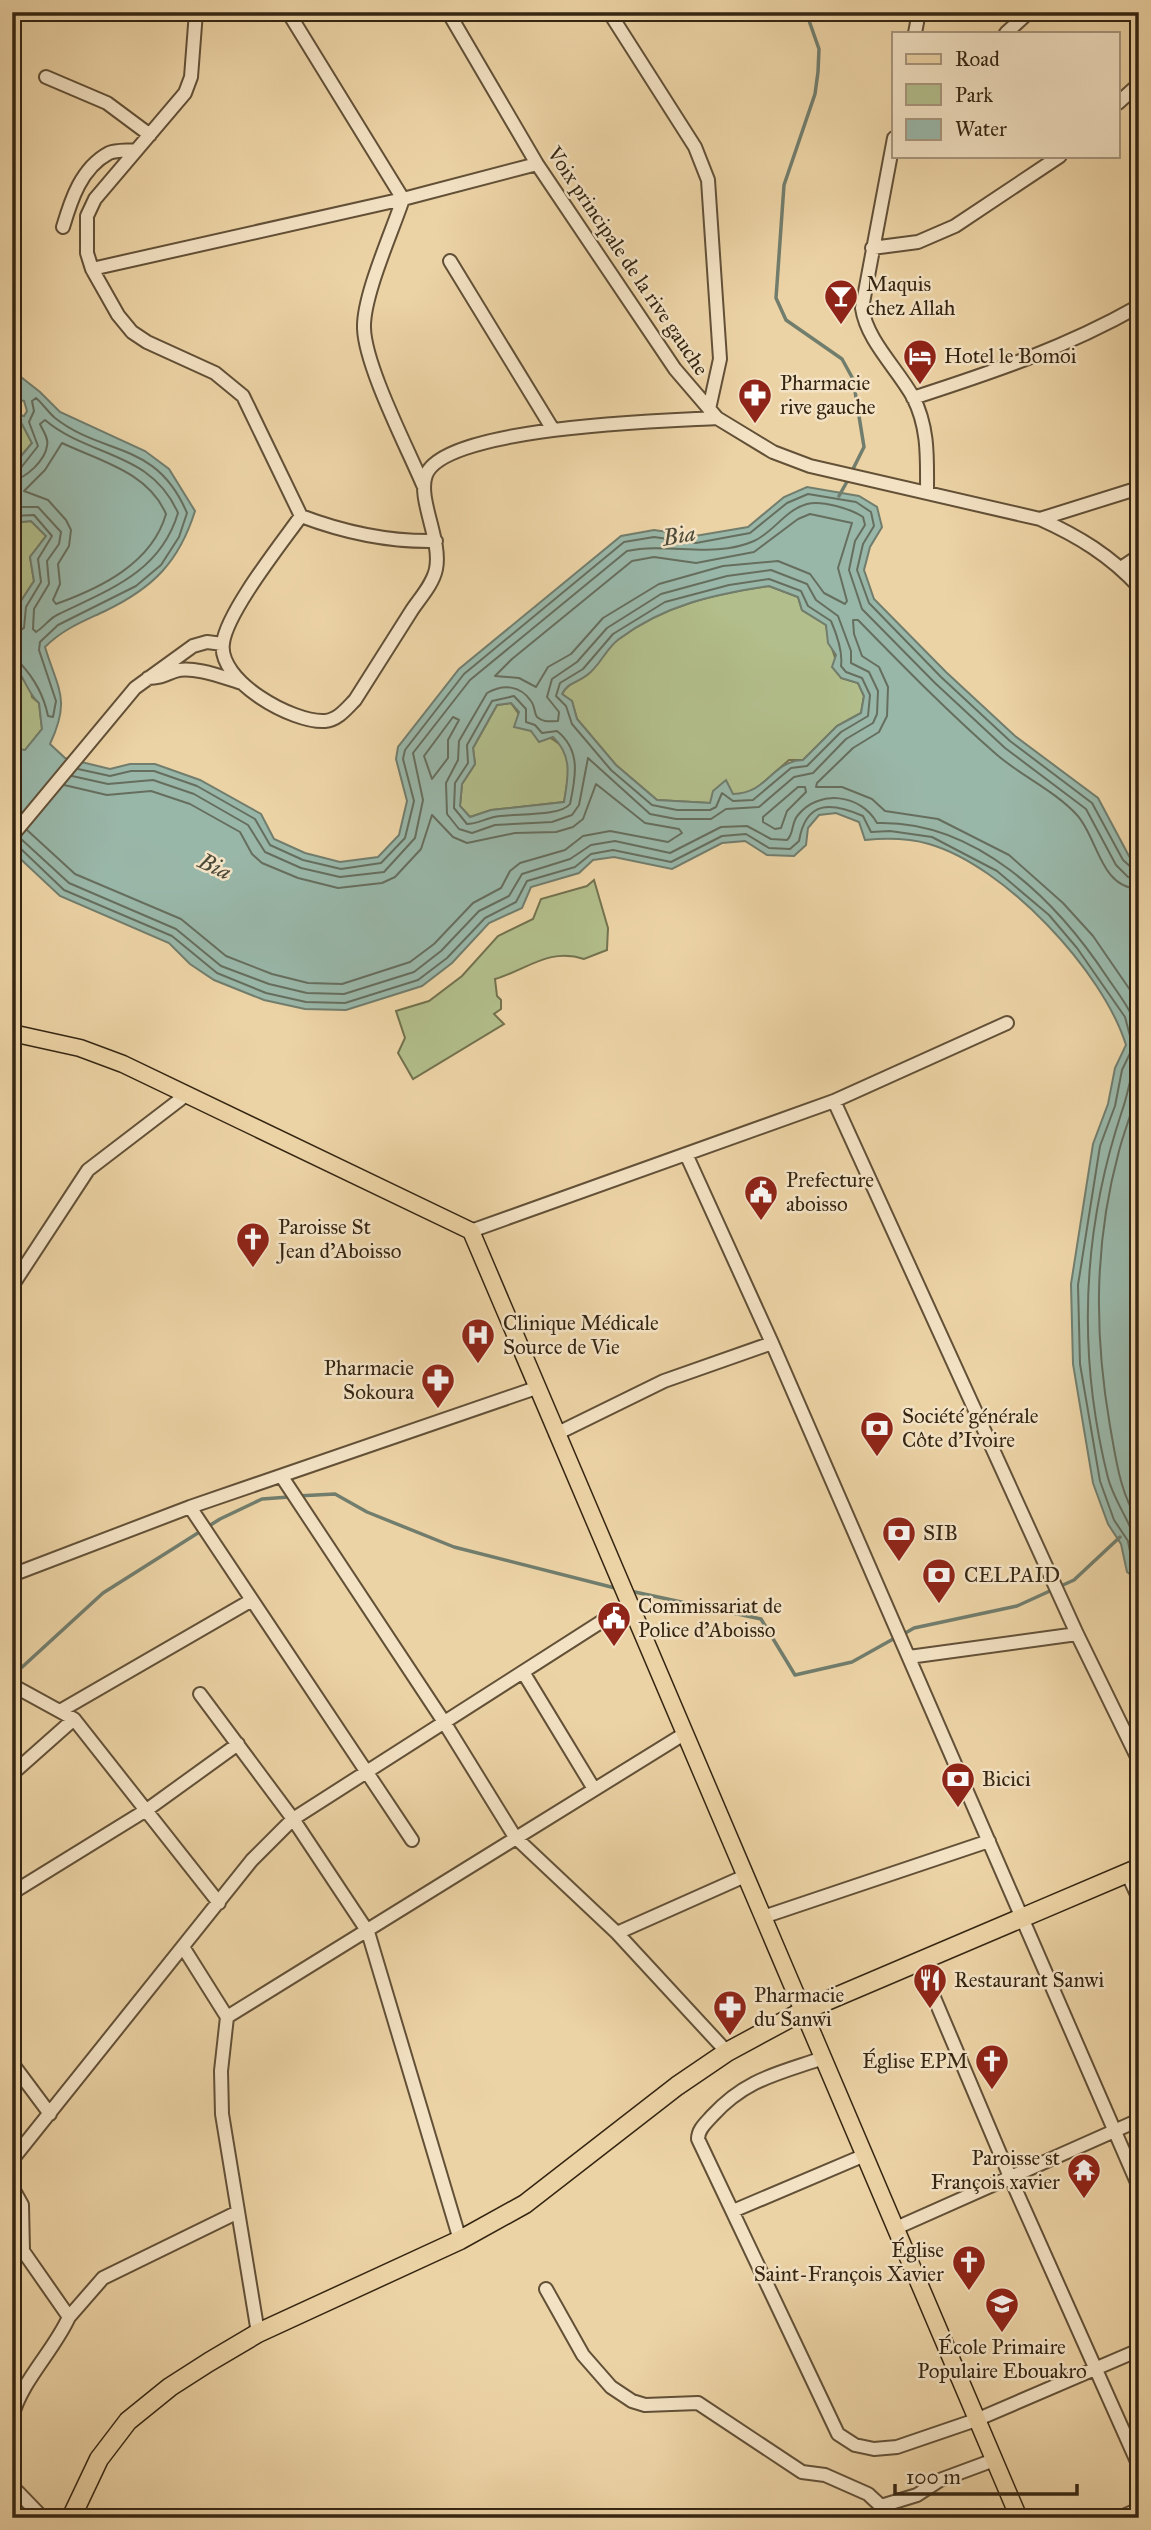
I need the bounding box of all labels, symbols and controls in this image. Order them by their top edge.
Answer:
legend [892,32,1120,158]
text: Road [955,46,1000,72]
text: Park [955,82,993,108]
text: Water [955,116,1007,142]
street label: Voix principale de la rive gauche [541,141,714,381]
place label: Maquis chez Allah [866,271,956,321]
bar icon: Maquis chez Allah [822,277,860,326]
hotel icon: Hotel le Bomoi [901,337,939,386]
place label: Hotel le Bomoi [944,343,1077,369]
place label: Pharmacie rive gauche [780,370,876,420]
pharmacy icon: Pharmacie rive gauche [736,376,774,425]
water label: Bia [659,518,698,552]
water label: Bia [193,846,236,886]
place label: Prefecture aboisso [786,1167,874,1217]
public building icon: Prefecture aboisso [742,1173,780,1222]
place label: Paroisse St Jean d'Aboisso [276,1214,402,1264]
church icon: Paroisse St Jean d'Aboisso [234,1220,272,1269]
place label: Clinique Médicale Source de Vie [503,1310,659,1360]
hospital icon: Clinique Médicale Source de Vie [459,1316,497,1365]
place label: Pharmacie Sokoura [324,1355,414,1405]
pharmacy icon: Pharmacie Sokoura [419,1361,457,1410]
place label: Société générale Côte d’Ivoire [902,1403,1039,1453]
bank icon: Société générale Côte d’Ivoire [858,1409,896,1458]
bank icon: SIB [880,1514,918,1563]
place label: SIB [923,1520,958,1546]
bank icon: CELPAID [920,1556,958,1605]
place label: CELPAID [964,1562,1060,1588]
place label: Commissariat de Police d'Aboisso [638,1593,782,1643]
public building icon: Commissariat de Police d'Aboisso [595,1599,633,1648]
bank icon: Bicici [939,1760,977,1809]
place label: Bicici [982,1766,1031,1792]
restaurant icon: Restaurant Sanwi [911,1961,949,2010]
place label: Restaurant Sanwi [954,1967,1104,1993]
place label: Pharmacie du Sanwi [754,1982,844,2032]
pharmacy icon: Pharmacie du Sanwi [711,1988,749,2037]
church icon: Église EPM [973,2042,1011,2091]
place label: Église EPM [862,2047,968,2074]
place label: Paroisse st François xavier [931,2145,1061,2195]
temple icon: Paroisse st François xavier [1065,2151,1103,2200]
place label: Église Saint-François Xavier [754,2236,944,2287]
church icon: Église Saint-François Xavier [950,2243,988,2292]
school or university icon: École Primaire Populaire Ebouakro [983,2285,1021,2334]
place label: École Primaire Populaire Ebouakro [917,2333,1087,2384]
scale bar [895,2453,1078,2497]
text: 100 m [906,2464,961,2490]

